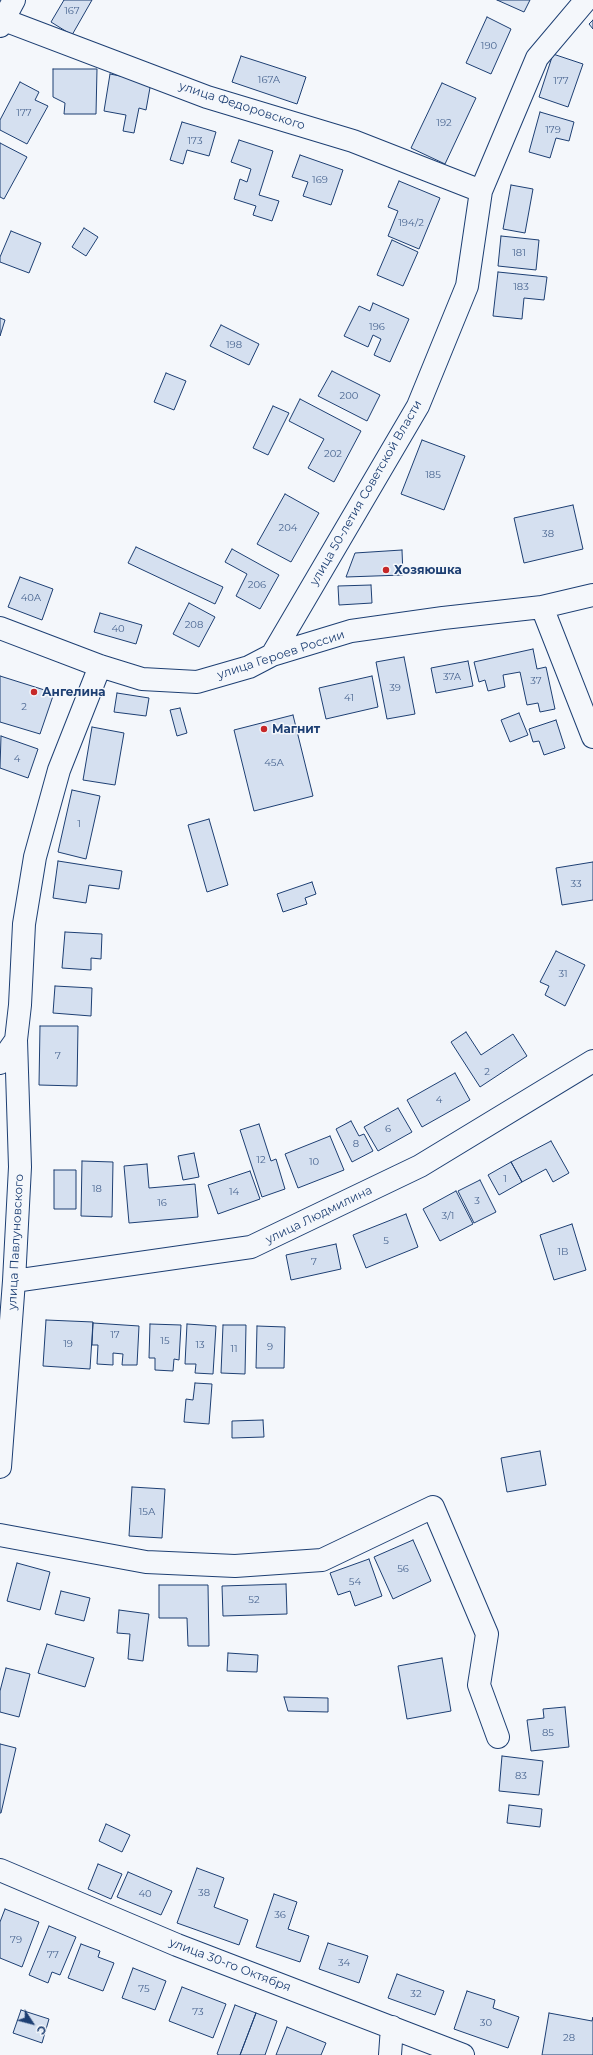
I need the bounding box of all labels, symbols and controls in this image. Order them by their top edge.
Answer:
house number: 167 [64,5,80,17]
house number: 190 [481,40,497,52]
house number: 167А [258,74,280,86]
house number: 177 [553,75,569,87]
street label: улица Федоровского [177,79,307,133]
house number: 177 [16,107,32,119]
house number: 192 [436,117,452,129]
house number: 179 [545,124,561,136]
house number: 173 [187,135,203,147]
house number: 169 [312,174,328,186]
house number: 194/2 [398,217,424,229]
house number: 181 [512,247,526,259]
house number: 183 [513,281,529,293]
house number: 196 [369,321,385,333]
house number: 198 [226,339,242,351]
house number: 200 [340,390,358,402]
street label: улица 50-летия Советской Власти [307,398,425,588]
house number: 202 [324,448,342,460]
house number: 185 [425,469,441,481]
house number: 204 [279,522,297,534]
house number: 38 [542,528,554,540]
place label: Хозяюшка [394,563,462,577]
marker: Хозяюшка [381,565,391,575]
house number: 206 [248,579,266,591]
house number: 40А [21,592,41,604]
house number: 208 [185,619,203,631]
house number: 40 [111,623,125,635]
street label: улица Героев России [215,628,347,682]
house number: 37А [443,671,461,683]
house number: 37 [530,675,542,687]
house number: 39 [389,682,401,694]
place label: Ангелина [42,685,106,699]
marker: Ангелина [29,687,39,697]
house number: 41 [344,692,354,704]
house number: 2 [21,701,27,713]
place label: Магнит [272,722,320,736]
marker: Магнит [259,724,269,734]
house number: 4 [14,753,20,765]
house number: 45А [264,757,284,769]
house number: 1 [77,818,81,830]
house number: 33 [570,878,582,890]
house number: 31 [558,968,568,980]
house number: 7 [55,1050,61,1062]
house number: 2 [484,1066,490,1078]
house number: 4 [436,1094,442,1106]
house number: 6 [385,1123,391,1135]
house number: 8 [353,1138,359,1150]
house number: 12 [256,1154,266,1166]
house number: 10 [309,1156,319,1168]
house number: 1 [503,1173,507,1185]
street label: улица Павлуновского [5,1174,27,1310]
house number: 18 [92,1183,102,1195]
street label: улица Людмилина [263,1183,375,1247]
house number: 14 [229,1186,239,1198]
house number: 3 [474,1195,480,1207]
house number: 16 [157,1197,167,1209]
house number: 3/1 [442,1210,454,1222]
house number: 5 [383,1235,389,1247]
house number: 1В [557,1246,569,1258]
house number: 7 [311,1256,317,1268]
house number: 17 [110,1329,120,1341]
house number: 15 [160,1335,170,1347]
house number: 19 [63,1338,73,1350]
house number: 13 [195,1339,205,1351]
house number: 9 [267,1341,273,1353]
house number: 11 [230,1343,238,1355]
house number: 15А [139,1506,155,1518]
house number: 56 [397,1563,409,1575]
house number: 54 [349,1576,361,1588]
house number: 52 [248,1594,260,1606]
house number: 85 [542,1727,554,1739]
house number: 83 [515,1770,527,1782]
house number: 38 [198,1887,210,1899]
house number: 40 [138,1888,152,1900]
house number: 36 [274,1909,286,1921]
house number: 79 [10,1934,22,1946]
street label: улица 30-го Октября [167,1935,293,1995]
house number: 77 [47,1949,59,1961]
house number: 34 [338,1957,350,1969]
house number: 75 [138,1983,150,1995]
house number: 32 [410,1988,422,2000]
north arrow [12,2003,52,2043]
house number: 73 [192,2006,204,2018]
house number: 30 [480,2017,492,2029]
text: С [34,2023,50,2037]
house number: 28 [563,2032,575,2044]

